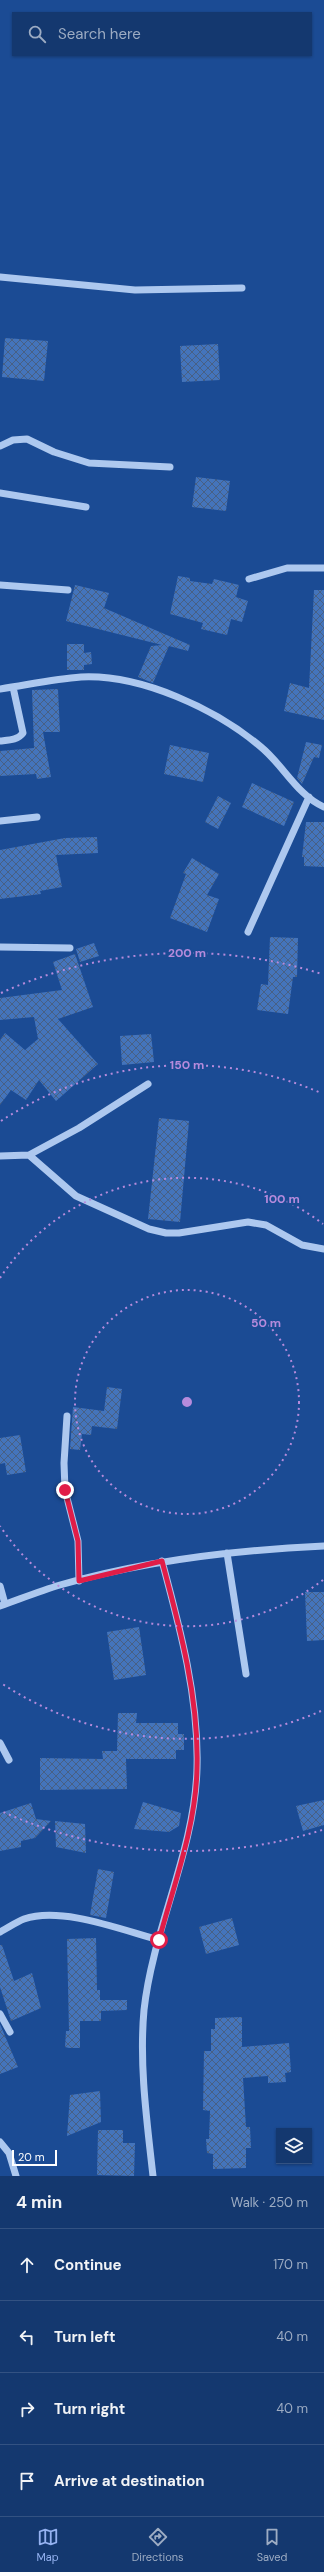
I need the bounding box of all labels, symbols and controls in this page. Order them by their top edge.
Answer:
search box [12,12,312,56]
icon: search [26,23,48,45]
text: Search here [58,24,141,44]
text: 200 m [168,945,206,961]
text: 150 m [170,1057,204,1073]
text: 100 m [264,1191,300,1207]
text: 50 m [251,1315,281,1331]
centre of rings [180,1395,194,1409]
route end [56,1481,74,1499]
route start [150,1931,168,1949]
map controls [276,2128,312,2164]
button: layers [276,2128,312,2164]
scale bar [12,2148,57,2167]
text: 20 m [18,2150,44,2164]
text: 4 min [16,2191,62,2213]
text: Walk · 250 m [231,2194,308,2211]
icon: ahead [16,2254,38,2276]
text: Continue [54,2255,122,2275]
text: 170 m [273,2256,308,2273]
icon: left [16,2326,38,2348]
text: Turn left [54,2327,115,2347]
text: 40 m [276,2328,308,2345]
icon: right [16,2398,38,2420]
text: Turn right [54,2399,125,2419]
text: 40 m [276,2400,308,2417]
icon: arrive [16,2470,38,2492]
text: Arrive at destination [54,2471,205,2491]
tab: Map [37,2526,59,2564]
tab: Directions [132,2526,184,2564]
tab: Saved [257,2526,287,2564]

